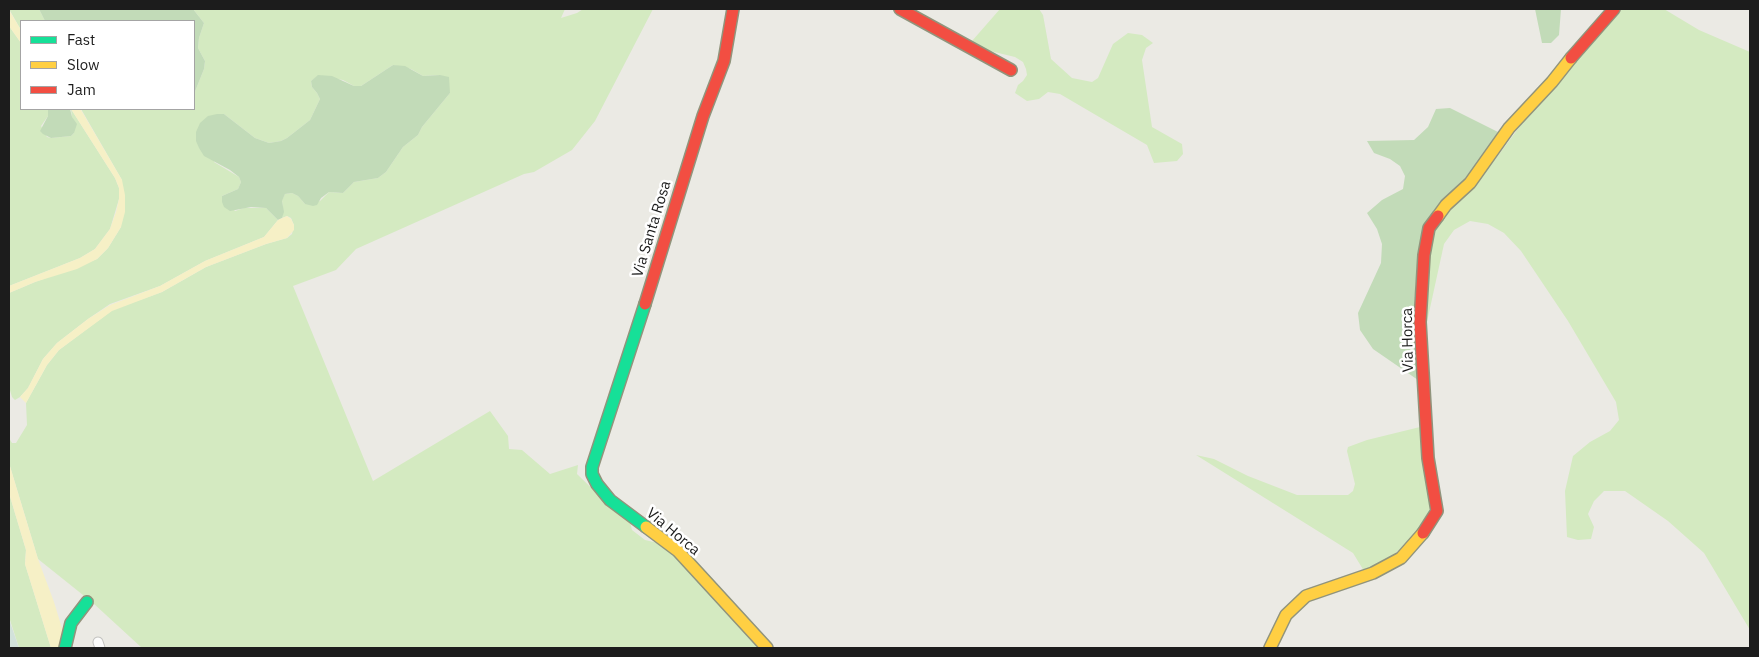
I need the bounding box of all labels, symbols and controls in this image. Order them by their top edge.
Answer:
legend [20,20,195,110]
text: Fast [67,30,95,49]
text: Slow [67,55,100,74]
text: Jam [67,80,96,99]
street label: Via Santa Rosa [629,179,675,279]
street label: Via Horca [1398,308,1418,372]
street label: Via Horca [643,504,703,560]

